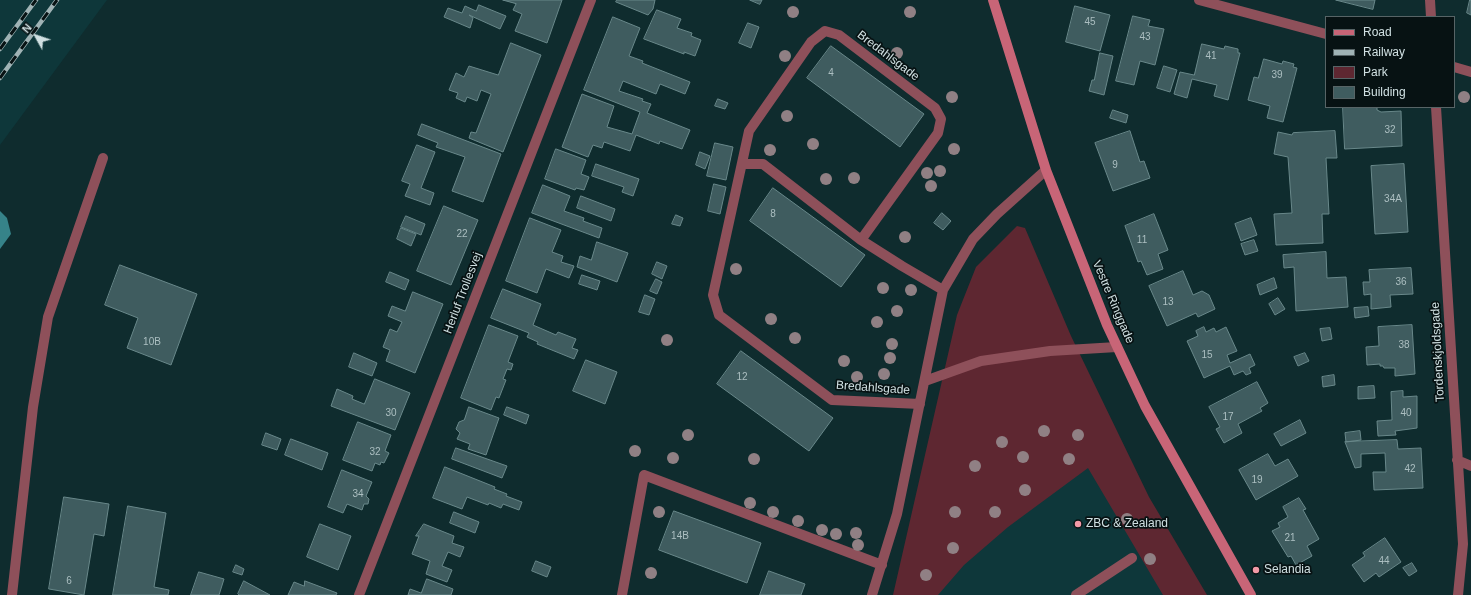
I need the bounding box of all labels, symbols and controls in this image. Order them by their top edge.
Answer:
north arrow [16,16,56,56]
house number: 45 [1084,16,1096,28]
legend [1325,16,1455,108]
text: N [20,21,34,35]
text: Road [1363,25,1392,39]
street label: Bredahlsgade [854,28,922,84]
house number: 43 [1139,31,1151,43]
text: Railway [1363,45,1405,59]
house number: 41 [1205,50,1217,62]
text: Park [1363,65,1388,79]
house number: 4 [828,67,834,79]
house number: 39 [1271,69,1283,81]
text: Building [1363,85,1406,99]
house number: 32 [1384,124,1396,136]
house number: 9 [1112,159,1118,171]
house number: 34A [1384,193,1402,205]
house number: 8 [770,208,776,220]
house number: 22 [456,228,468,240]
house number: 11 [1137,234,1147,246]
street label: Herluf Trollesvej [441,250,485,336]
street label: Vestre Ringgade [1089,258,1137,346]
house number: 36 [1395,276,1407,288]
house number: 13 [1162,296,1174,308]
street label: Tordenskjoldsgade [1428,302,1448,402]
house number: 10B [143,336,161,348]
house number: 38 [1398,339,1410,351]
house number: 15 [1201,349,1213,361]
house number: 12 [736,371,748,383]
street label: Bredahlsgade [836,378,910,398]
house number: 30 [385,407,397,419]
house number: 40 [1400,407,1412,419]
house number: 17 [1222,411,1234,423]
house number: 32 [369,446,381,458]
house number: 42 [1404,463,1416,475]
house number: 19 [1251,474,1263,486]
house number: 34 [352,488,364,500]
place label: ZBC & Zealand [1086,517,1168,531]
marker: ZBC & Zealand [1073,519,1083,529]
house number: 14B [671,530,689,542]
house number: 21 [1284,532,1296,544]
house number: 44 [1378,555,1390,567]
place label: Selandia [1264,563,1311,577]
marker: Selandia [1251,565,1261,575]
house number: 6 [66,575,72,587]

